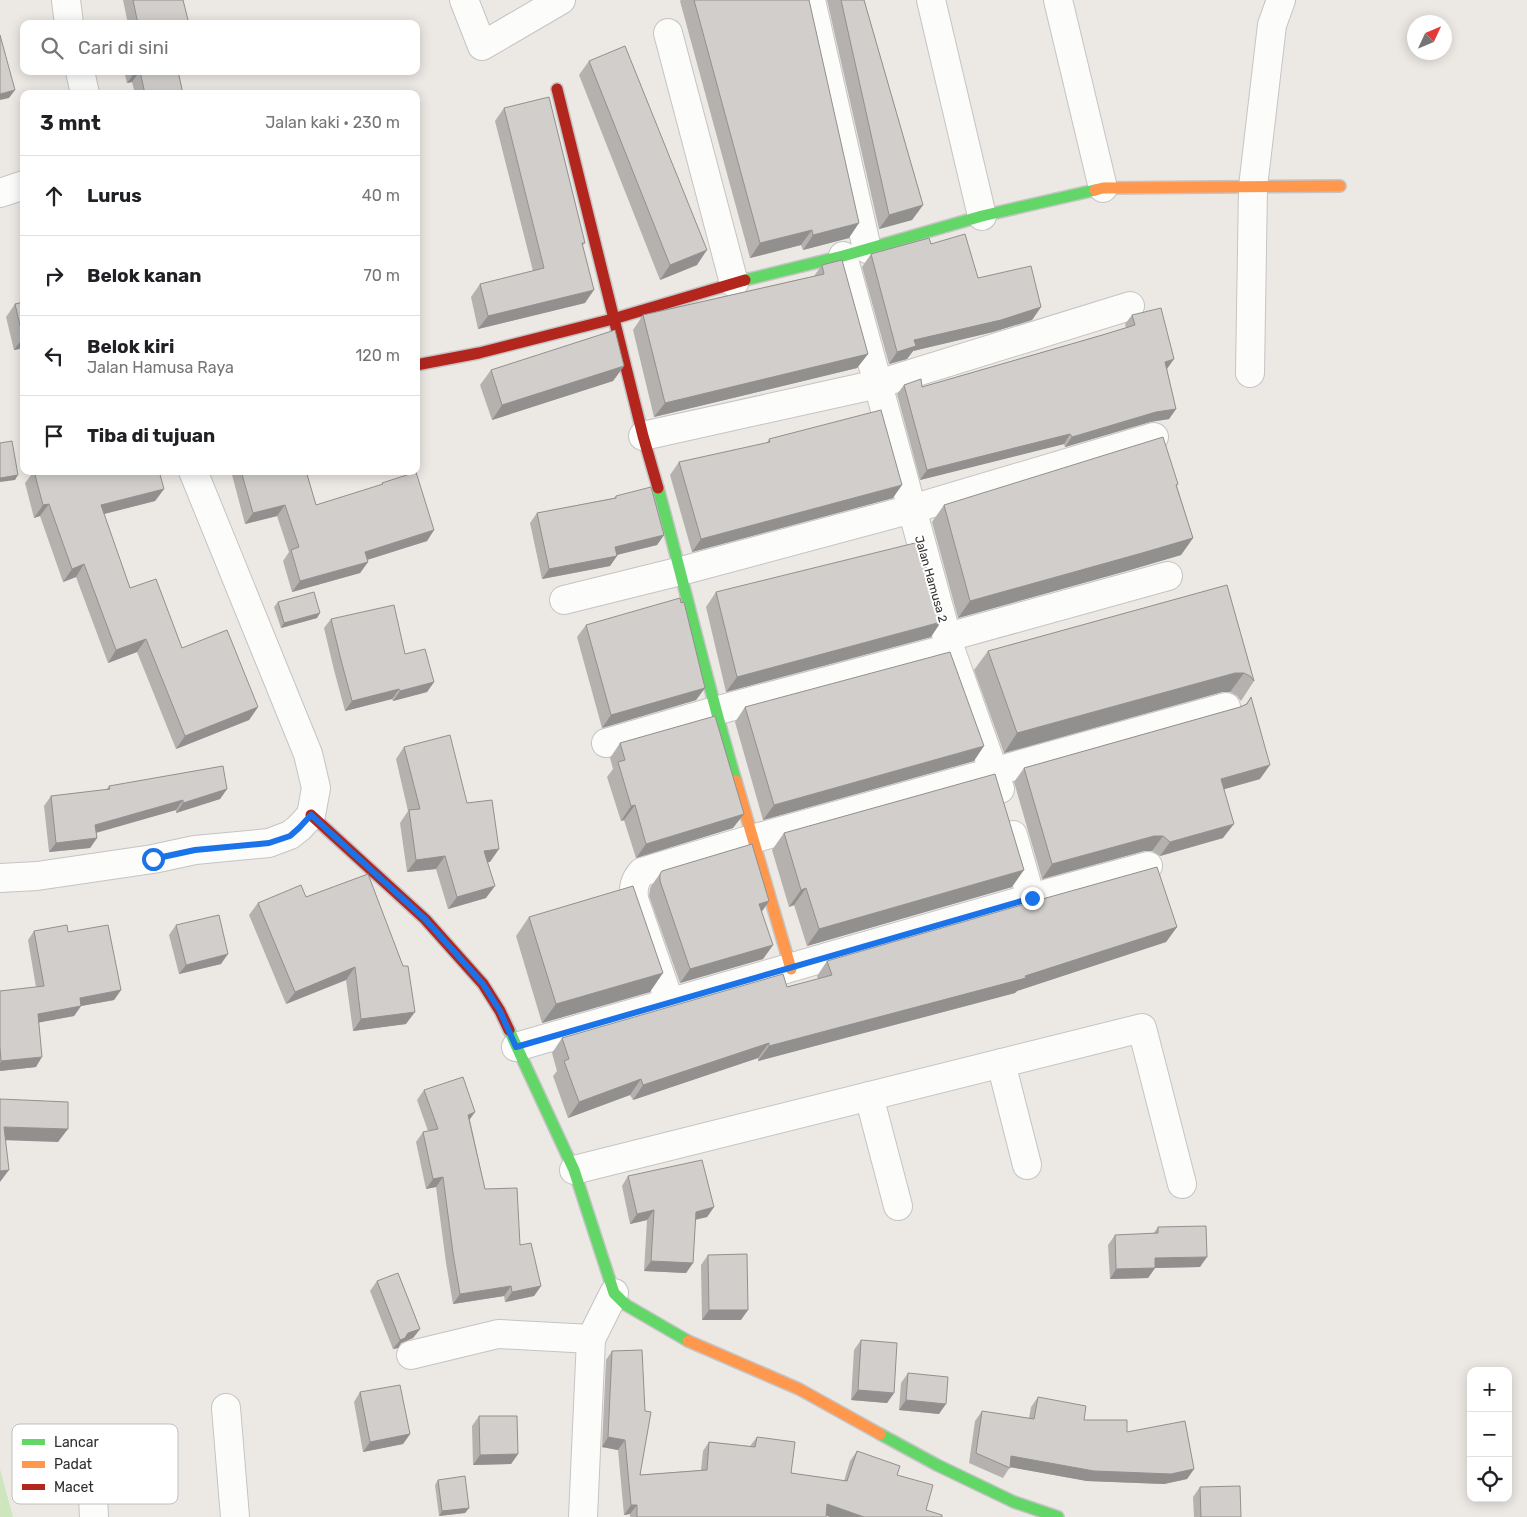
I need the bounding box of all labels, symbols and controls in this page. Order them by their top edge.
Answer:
north arrow [1407,15,1452,60]
search box [20,20,420,75]
icon: search [38,34,66,62]
text: Cari di sini [78,36,169,59]
text: 3 mnt [40,110,101,135]
text: Jalan kaki · 230 m [265,113,400,132]
icon: ahead [40,182,68,210]
text: Lurus [87,184,142,207]
text: 40 m [362,186,400,205]
icon: right [40,262,68,290]
text: Belok kanan [87,264,202,287]
text: 70 m [363,266,400,285]
text: Belok kiri [87,335,174,358]
icon: left [40,342,68,370]
text: 120 m [355,346,400,365]
text: Jalan Hamusa Raya [87,358,234,377]
icon: arrive [40,422,68,450]
text: Tiba di tujuan [87,424,215,447]
street label: Jalan Hamusa 2 [912,534,950,624]
route start [142,848,165,871]
route end [1021,887,1044,910]
map controls [1467,1367,1512,1502]
button: + [1467,1367,1512,1412]
button: − [1467,1412,1512,1457]
legend [12,1424,178,1504]
text: Lancar [54,1434,100,1451]
text: Padat [54,1456,93,1473]
button: locate [1467,1457,1512,1502]
text: Macet [54,1479,94,1496]

